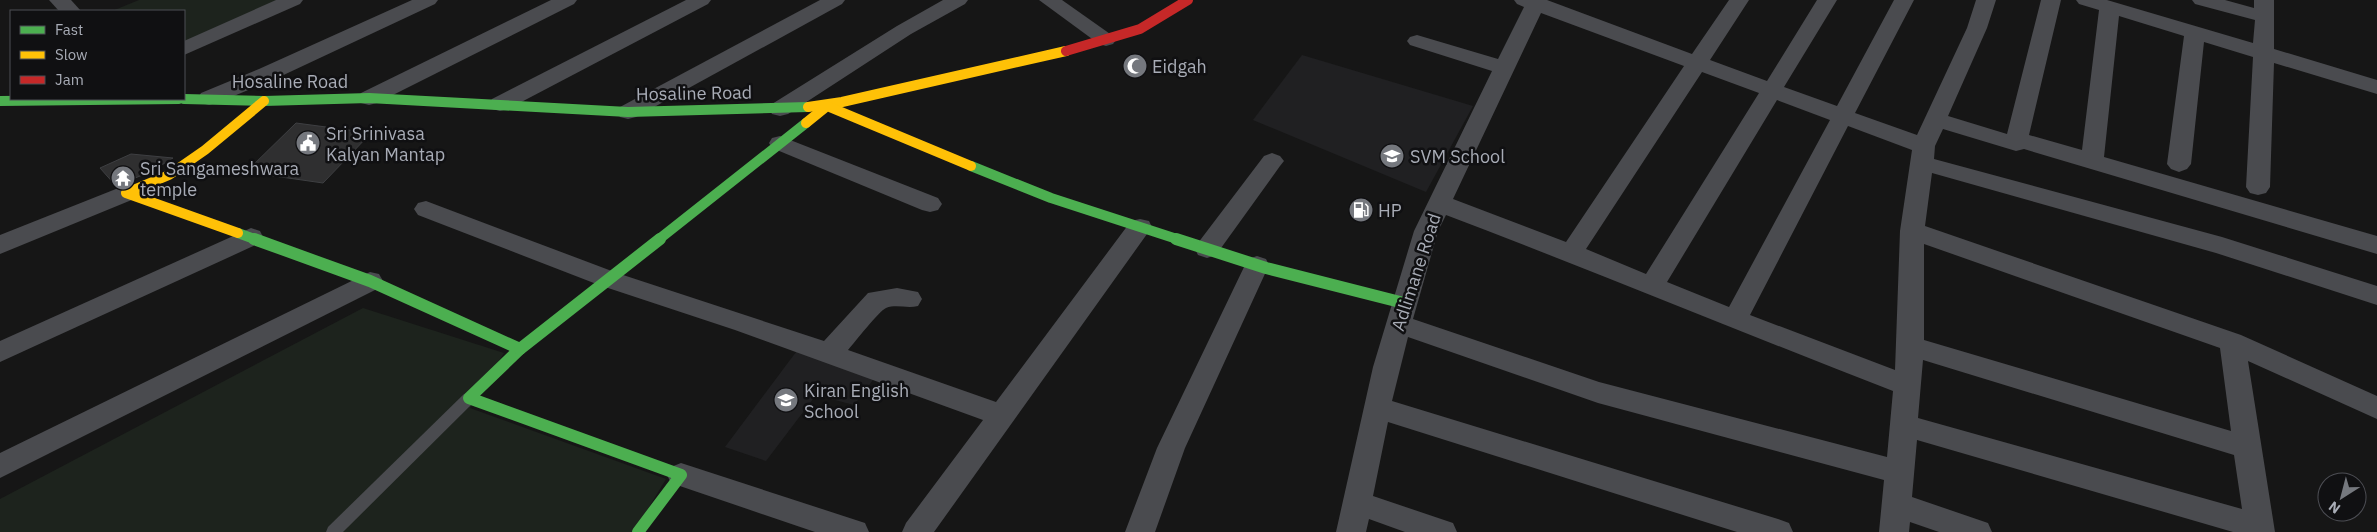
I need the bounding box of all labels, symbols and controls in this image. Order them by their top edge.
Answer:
legend [10,10,185,100]
text: Fast [55,20,83,39]
text: Slow [55,45,88,64]
mosque icon: Eidgah [1122,53,1148,79]
place label: Eidgah [1152,55,1207,78]
text: Jam [55,70,84,89]
street label: Hosaline Road [232,70,348,93]
street label: Hosaline Road [636,80,752,106]
place label: Sri Srinivasa Kalyan Mantap [326,122,445,166]
public building icon: Sri Srinivasa Kalyan Mantap [295,130,321,156]
school or university icon: SVM School [1379,143,1405,169]
place label: SVM School [1410,145,1505,168]
place label: Sri Sangameshwara temple [140,157,299,201]
temple icon: Sri Sangameshwara temple [110,165,136,191]
fuel station icon: HP [1348,197,1374,223]
place label: HP [1378,199,1402,222]
street label: Adlimane Road [1386,210,1446,334]
place label: Kiran English School [804,379,909,423]
school or university icon: Kiran English School [773,387,799,413]
north arrow [2317,472,2367,522]
text: N [2325,497,2344,518]

